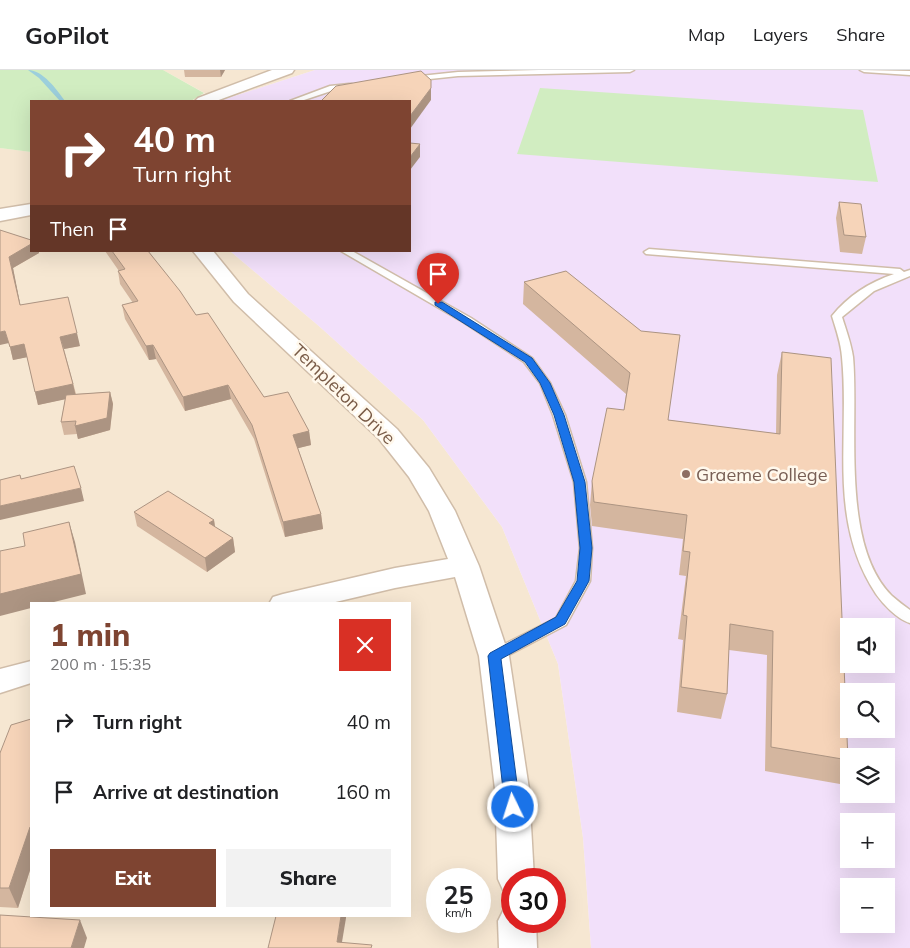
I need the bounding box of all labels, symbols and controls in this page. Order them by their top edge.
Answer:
text: GoPilot [25,20,109,50]
text: Map [688,23,725,46]
text: Layers [753,23,808,46]
text: Share [836,23,885,46]
text: 40 m [133,117,216,161]
icon: right [50,120,115,185]
text: Turn right [133,160,231,188]
icon: arrive [104,215,132,243]
text: Then [50,217,94,241]
pin [417,253,459,304]
icon: arrive [424,260,452,288]
street label: Templeton Drive [287,339,401,449]
place label: Graeme College [696,463,827,486]
marker: Graeme College [680,468,692,480]
text: 1 min [50,616,130,654]
map controls [840,618,895,933]
button: sound [840,618,895,673]
button: close [339,619,391,671]
text: 200 m · 15:35 [50,654,151,674]
button: search [840,683,895,738]
icon: right [50,708,78,736]
text: Turn right [93,710,182,734]
text: 40 m [347,710,391,734]
button: layers [840,748,895,803]
icon: arrive [50,778,78,806]
text: Arrive at destination [93,780,279,804]
text: 160 m [335,780,391,804]
position arrow [486,780,538,832]
button: + [840,813,895,868]
button: Exit [50,849,216,907]
button: Share [226,849,391,907]
speed limit sign: 30 [501,868,566,933]
button: − [840,878,895,933]
text: 25 [443,879,474,910]
text: km/h [445,905,472,920]

